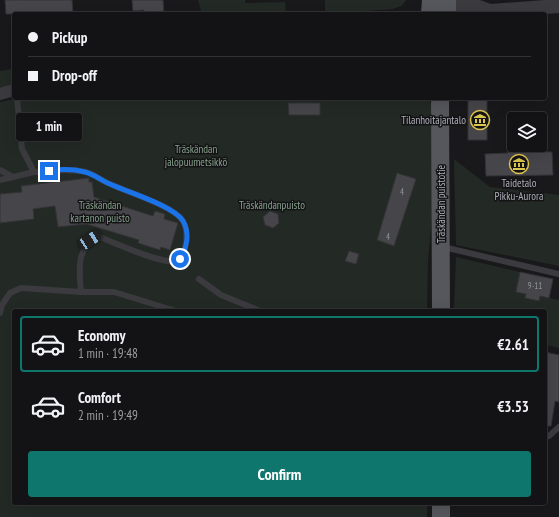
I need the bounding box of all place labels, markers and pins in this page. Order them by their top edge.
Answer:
museum icon: Tilanhoitajantalo [469,109,491,131]
place label: Tilanhoitajantalo [401,113,466,127]
museum icon: Taidetalo Pikku-Aurora [508,153,530,175]
place label: Taidetalo Pikku-Aurora [495,176,543,203]

